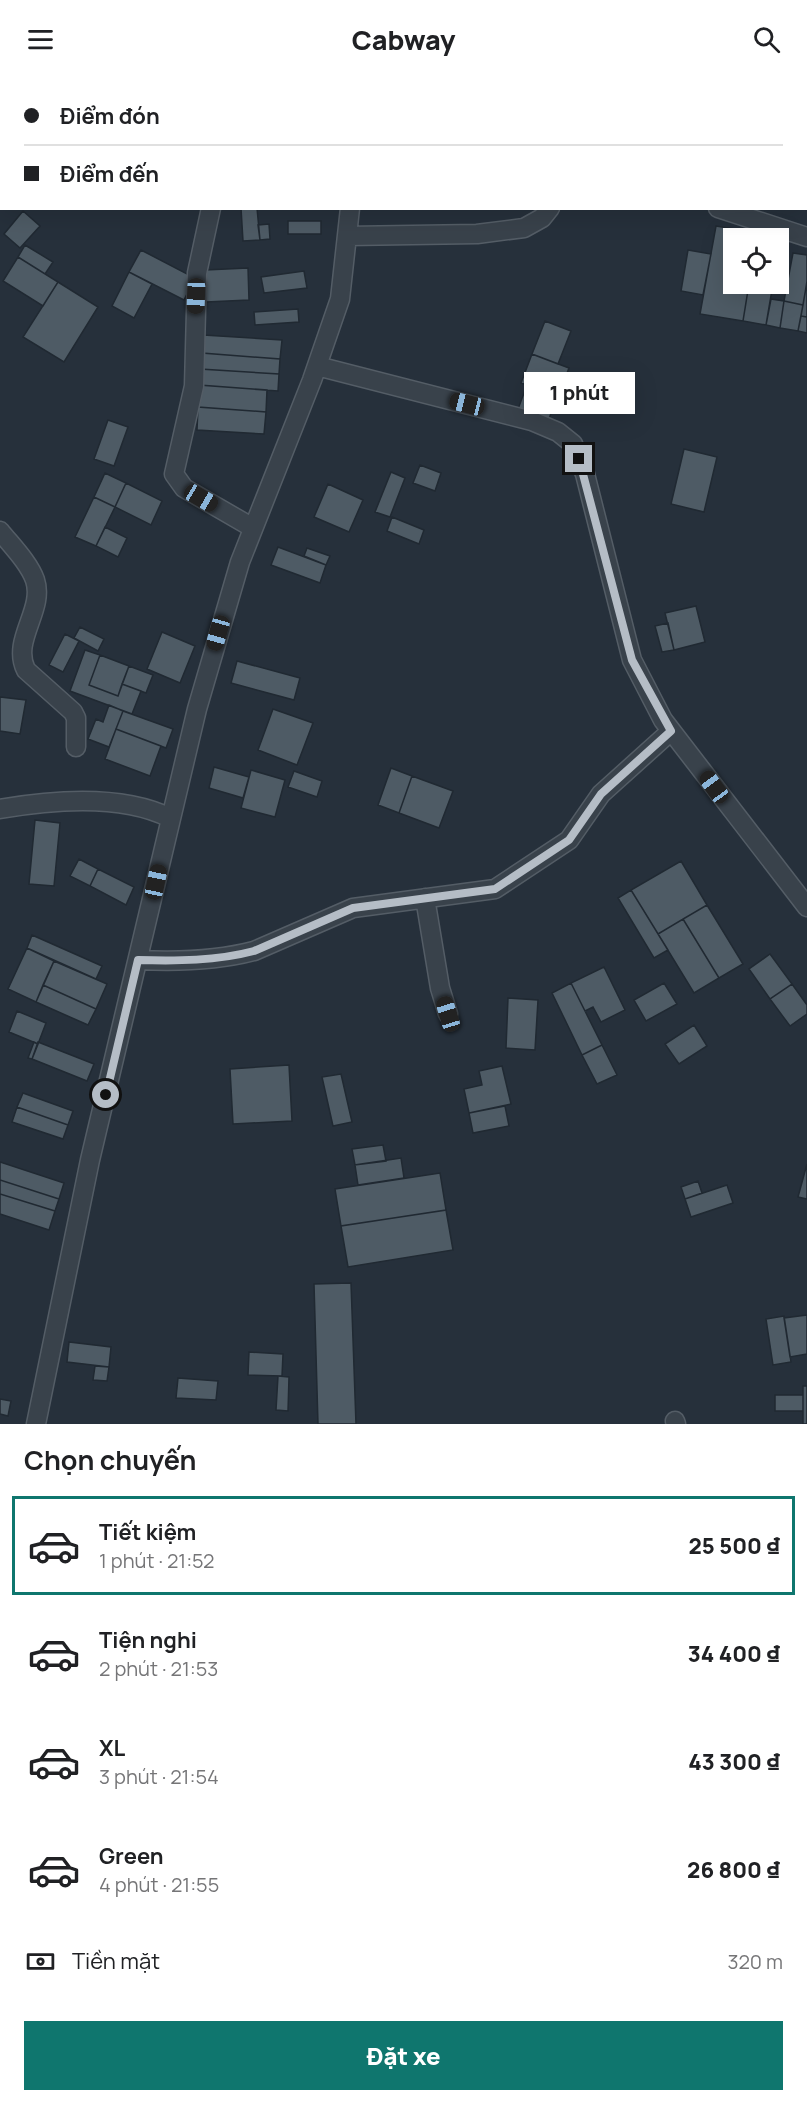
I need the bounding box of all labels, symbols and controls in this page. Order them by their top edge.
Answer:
text: Cabway [352,21,455,58]
icon: menu [24,23,57,56]
icon: search [750,23,783,56]
text: Điểm đón [60,101,160,131]
text: Điểm đến [60,159,159,189]
map controls [723,228,789,294]
button: locate [723,228,789,294]
car [186,278,206,314]
callout: 1 phút [524,372,634,414]
text: 1 phút [550,379,609,406]
car [447,391,487,417]
route end [565,445,592,472]
car [181,481,221,515]
car [204,613,232,653]
car [696,767,732,807]
car [143,863,169,901]
car [434,994,462,1034]
route start [92,1081,119,1108]
text: Chọn chuyến [24,1441,196,1478]
text: Tiết kiệm [99,1517,196,1547]
icon: car [27,1519,81,1573]
text: 25 500 ₫ [689,1531,780,1561]
text: 1 phút · 21:52 [99,1547,215,1574]
text: Tiện nghi [99,1625,197,1655]
icon: car [27,1627,81,1681]
text: 34 400 ₫ [688,1639,780,1669]
text: 2 phút · 21:53 [99,1655,218,1682]
text: XL [99,1733,125,1763]
icon: car [27,1735,81,1789]
text: 43 300 ₫ [688,1747,780,1777]
text: 3 phút · 21:54 [99,1763,219,1790]
text: Green [99,1841,164,1871]
icon: car [27,1843,81,1897]
text: 26 800 ₫ [687,1855,780,1885]
text: 4 phút · 21:55 [99,1871,219,1898]
icon: cash [24,1945,57,1978]
text: Tiền mặt [72,1946,160,1976]
text: 320 m [727,1948,783,1975]
button: Đặt xe [24,2021,783,2090]

